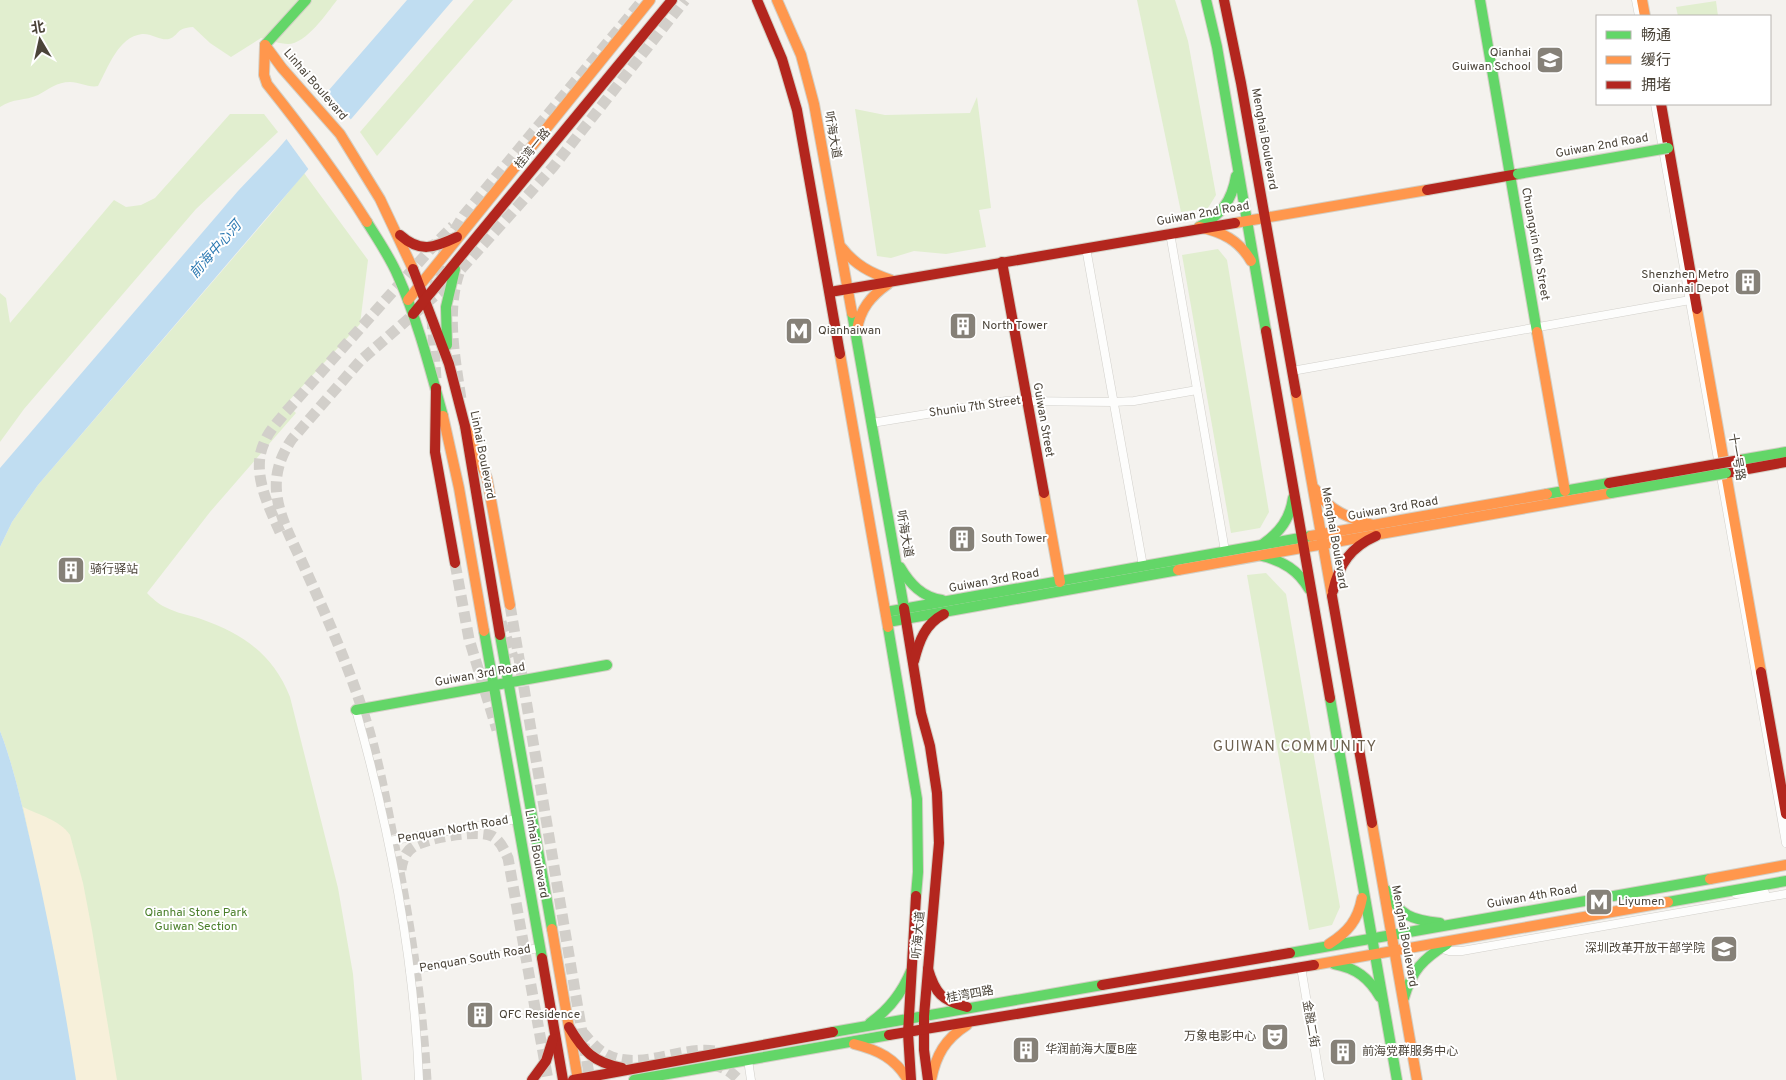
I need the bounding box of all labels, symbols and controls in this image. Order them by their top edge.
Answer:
north arrow [15,15,65,65]
legend [1596,15,1771,105]
text: 北 [30,19,46,38]
text: 畅通 [1641,27,1671,46]
place label: Qianhai Guiwan School [1452,45,1531,75]
school or university icon: Qianhai Guiwan School [1535,45,1565,75]
street label: Linhai Boulevard [280,46,350,124]
text: 缓行 [1641,52,1671,71]
text: 拥堵 [1641,77,1671,96]
street label: Menghai Boulevard [1247,87,1281,191]
street label: 听海大道 [820,110,844,160]
street label: 桂湾一路 [512,125,554,173]
street label: Guiwan 2nd Road [1554,130,1650,162]
street label: Chuangxin 6th Street [1517,186,1553,302]
street label: Guiwan 2nd Road [1155,198,1251,230]
water label: 前海中心河 [187,216,247,282]
place label: Shenzhen Metro Qianhai Depot [1641,267,1729,297]
building icon: Shenzhen Metro Qianhai Depot [1733,267,1763,297]
building icon: North Tower [948,311,978,341]
metro station icon: Qianhaiwan [784,316,814,346]
place label: North Tower [982,318,1048,334]
place label: Qianhaiwan [818,323,881,339]
street label: Guiwan Street [1029,381,1057,459]
street label: Shuniu 7th Street [928,393,1022,421]
street label: Linhai Boulevard [466,409,498,501]
street label: 十一号路 [1724,432,1748,482]
street label: Menghai Boulevard [1317,486,1351,590]
street label: Guiwan 3rd Road [1347,493,1439,525]
street label: 听海大道 [892,509,916,559]
building icon: South Tower [947,524,977,554]
place label: South Tower [981,531,1047,547]
building icon: 骑行驿站 [56,555,86,585]
place label: 骑行驿站 [90,562,138,578]
street label: Guiwan 3rd Road [948,565,1040,597]
street label: Guiwan 3rd Road [434,659,526,691]
district label: GUIWAN COMMUNITY [1213,738,1377,757]
street label: Linhai Boulevard [520,808,552,900]
street label: Penquan North Road [396,812,510,848]
street label: Guiwan 4th Road [1485,881,1579,913]
street label: Menghai Boulevard [1387,884,1421,988]
metro station icon: Liyumen [1584,887,1614,917]
place label: Liyumen [1618,894,1665,910]
park label: Qianhai Stone Park Guiwan Section [144,905,248,935]
street label: 听海大道 [909,910,929,960]
school or university icon: 深圳改革开放干部学院 [1709,934,1739,964]
street label: Penquan South Road [418,941,532,977]
place label: 深圳改革开放干部学院 [1585,941,1705,957]
street label: 桂湾四路 [945,983,995,1007]
street label: 金融二街 [1298,999,1322,1049]
building icon: QFC Residence [465,1000,495,1030]
place label: QFC Residence [499,1007,580,1023]
theatre icon: 万象电影中心 [1260,1022,1290,1052]
place label: 万象电影中心 [1184,1029,1256,1045]
building icon: 华润前海大厦B座 [1011,1035,1041,1065]
building icon: 前海党群服务中心 [1328,1037,1358,1067]
place label: 华润前海大厦B座 [1045,1042,1137,1058]
place label: 前海党群服务中心 [1362,1044,1458,1060]

